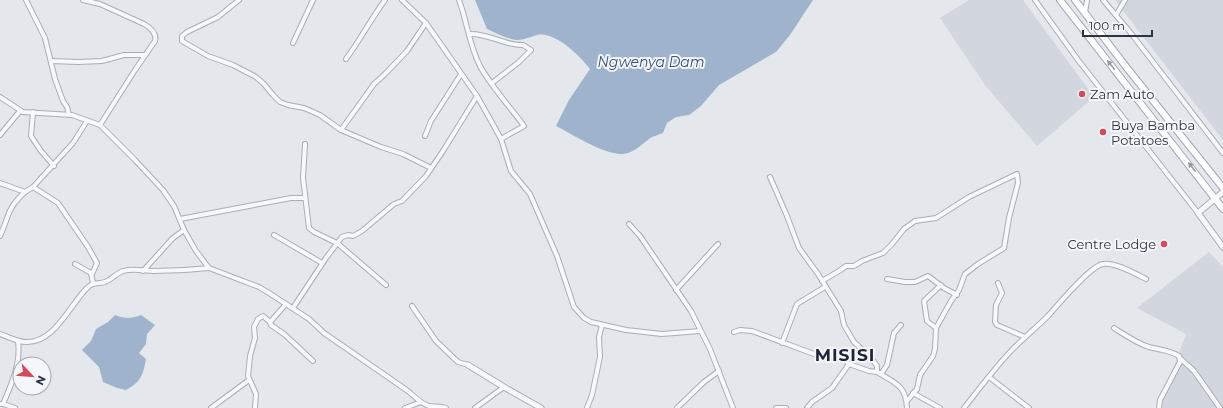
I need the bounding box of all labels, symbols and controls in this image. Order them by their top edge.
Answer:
scale bar [1083,12,1152,38]
text: 100 m [1089,18,1125,33]
water label: Ngwenya Dam [597,53,705,71]
one-way arrow [1107,60,1115,71]
place label: Zam Auto [1090,86,1154,102]
marker: Zam Auto [1077,89,1087,99]
place label: Buya Bamba Potatoes [1111,117,1195,148]
marker: Buya Bamba Potatoes [1098,127,1108,137]
one-way arrow [1187,162,1196,173]
place label: Centre Lodge [1068,236,1156,252]
marker: Centre Lodge [1159,239,1169,249]
district label: MISISI [815,345,875,365]
north arrow [12,356,52,396]
text: N [33,373,49,387]

